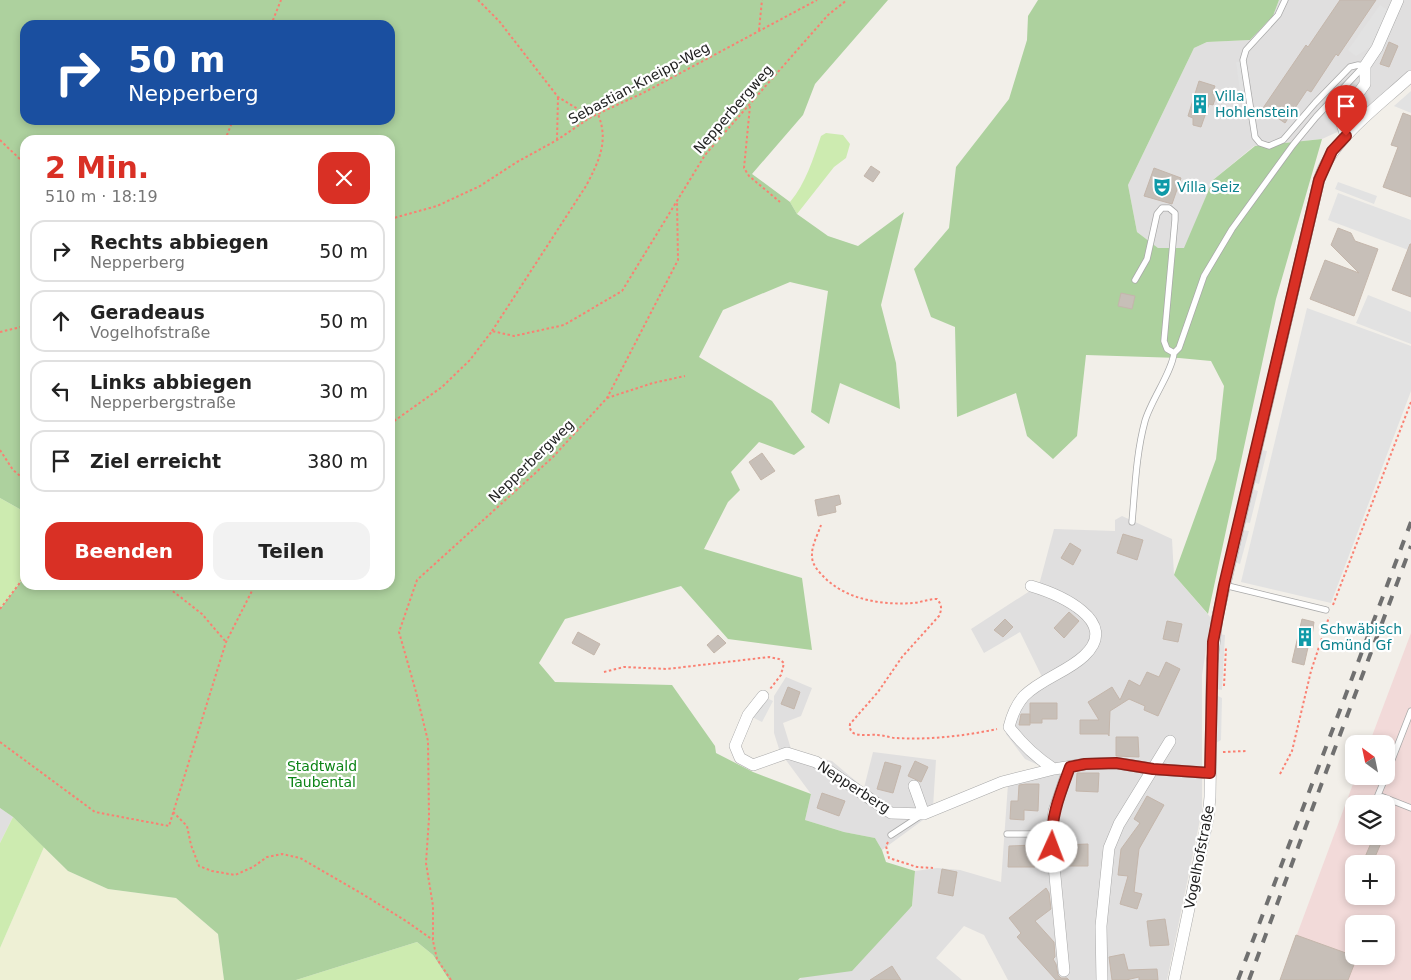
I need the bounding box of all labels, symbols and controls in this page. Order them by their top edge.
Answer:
street label: Sebastian-Kneipp-Weg [566,39,712,127]
icon: right [45,40,110,105]
text: 50 m [128,40,225,80]
street label: Nepperbergweg [690,61,776,157]
text: Nepperberg [128,81,259,106]
pin [1325,85,1367,136]
place label: Villa Hohlenstein [1215,88,1299,120]
icon: arrive [1332,92,1360,120]
building icon: Villa Hohlenstein [1189,93,1211,115]
text: 2 Min. [45,150,149,185]
button: close [318,152,370,204]
theatre icon: Villa Seiz [1151,176,1173,198]
place label: Villa Seiz [1177,179,1240,195]
text: 510 m · 18:19 [45,187,158,206]
text: Rechts abbiegen [90,231,269,253]
icon: right [47,237,75,265]
text: 50 m [319,240,368,262]
text: Nepperberg [90,253,185,272]
text: Geradeaus [90,301,205,323]
icon: ahead [47,307,75,335]
text: 50 m [319,310,368,332]
text: Vogelhofstraße [90,323,210,342]
text: Links abbiegen [90,371,252,393]
icon: left [47,377,75,405]
text: 30 m [319,380,368,402]
text: Nepperbergstraße [90,393,236,412]
street label: Nepperbergweg [485,416,577,506]
icon: arrive [47,447,75,475]
text: Ziel erreicht [90,450,221,472]
text: 380 m [307,450,368,472]
button: Beenden [45,522,203,580]
button: Teilen [213,522,370,580]
place label: Schwäbisch Gmünd Gf [1320,621,1402,653]
building icon: Schwäbisch Gmünd Gf [1294,626,1316,648]
north arrow [1345,735,1395,785]
map controls [1345,735,1395,965]
park label: Stadtwald Taubental [287,758,357,790]
street label: Nepperberg [815,758,893,816]
button: layers [1345,795,1395,845]
street label: Vogelhofstraße [1181,804,1217,910]
position arrow [1025,820,1077,872]
button: + [1345,855,1395,905]
button: − [1345,915,1395,965]

